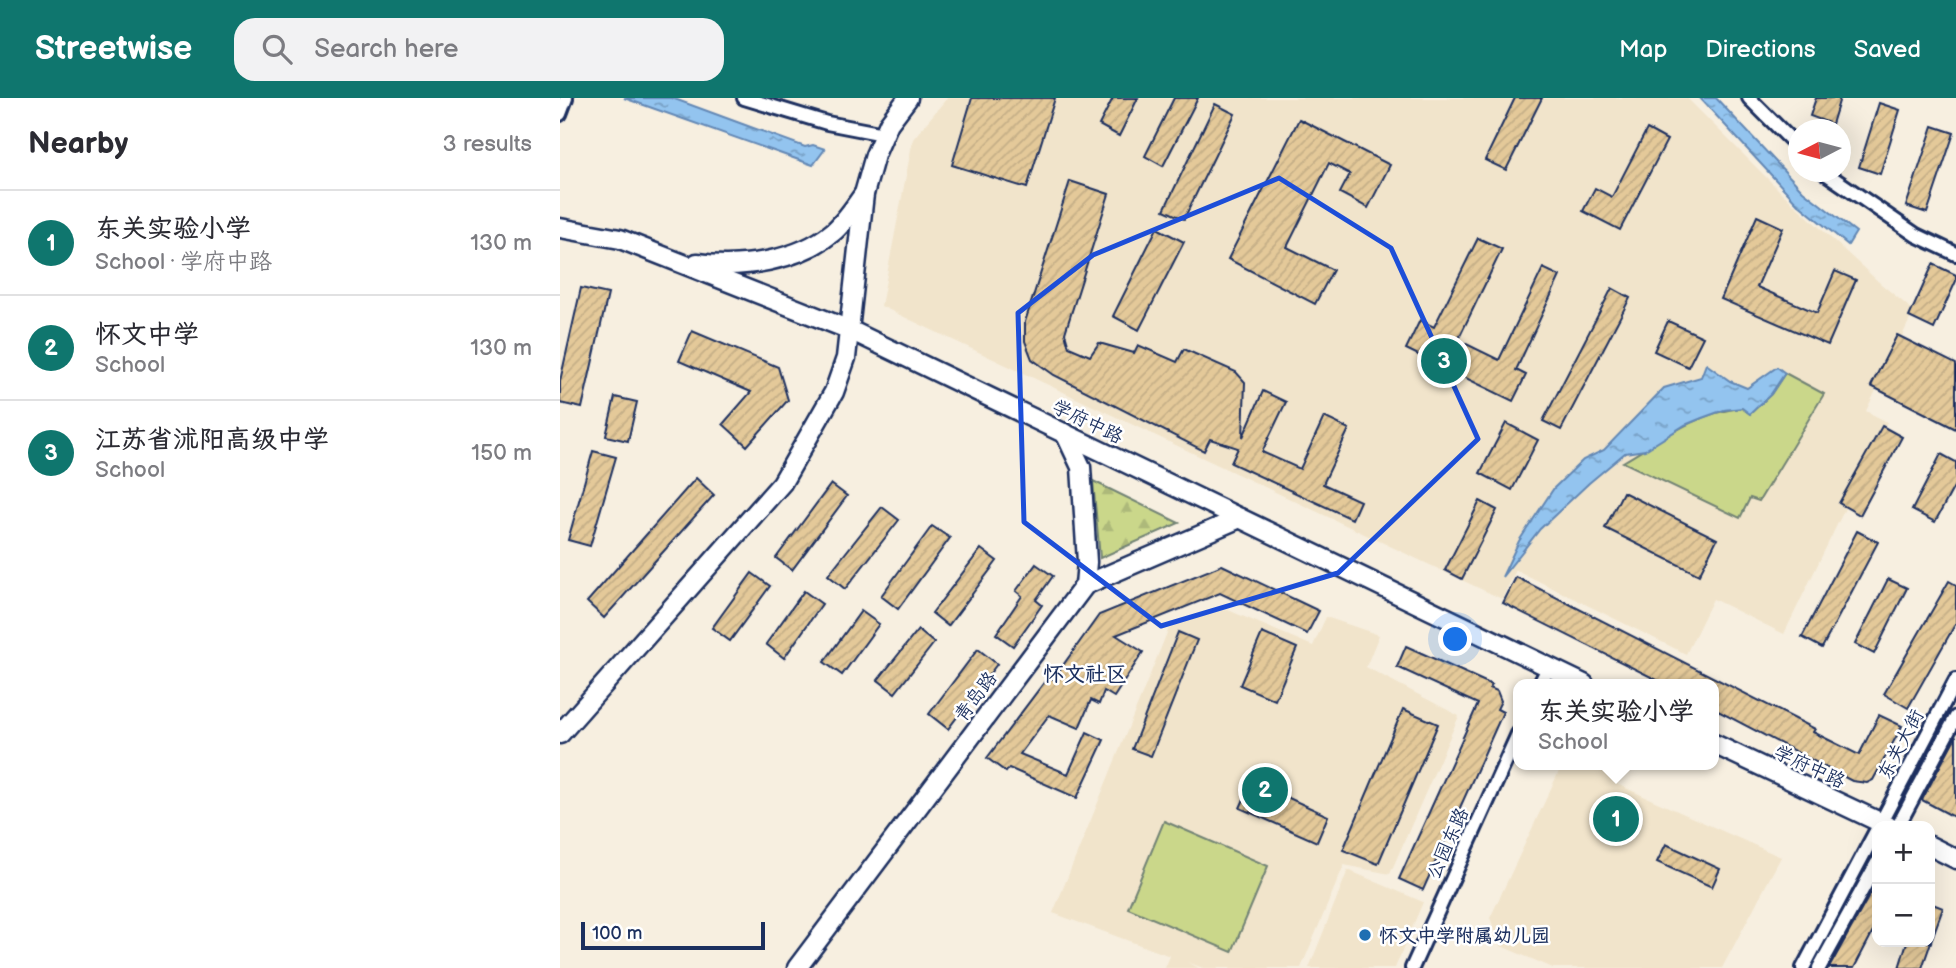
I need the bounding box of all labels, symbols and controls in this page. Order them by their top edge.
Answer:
search box [234,18,724,81]
text: Streetwise [35,29,192,69]
icon: search [258,30,296,68]
text: Search here [314,34,458,65]
text: Map [1619,35,1667,64]
text: Directions [1705,35,1816,64]
text: Saved [1854,35,1921,64]
north arrow [1788,119,1851,182]
text: Nearby [28,126,128,162]
text: 3 results [443,130,532,158]
text: 东关实验小学 [95,214,251,245]
text: 1 [46,229,56,257]
text: 130 m [470,229,532,257]
text: School · 学府中路 [95,248,272,276]
text: 怀文中学 [95,320,199,351]
text: 2 [44,334,58,362]
text: 130 m [470,334,532,362]
pin: 3 [1421,335,1467,387]
text: School [95,351,165,379]
street label: 学府中路 [1048,395,1127,449]
text: 江苏省沭阳高级中学 [95,425,329,456]
text: 3 [44,439,58,467]
text: 150 m [471,439,532,467]
text: School [95,456,165,484]
your location [1438,622,1472,656]
district label: 怀文社区 [1043,662,1127,687]
street label: 青岛路 [950,667,1003,727]
popup [1513,679,1719,770]
text: 东关实验小学 [1538,697,1694,728]
street label: 东关大街 [1873,706,1929,784]
text: School [1538,728,1608,756]
street label: 学府中路 [1770,741,1849,794]
pin: 2 [1242,764,1288,816]
pin: 1 [1593,793,1639,845]
street label: 公园东路 [1422,804,1474,883]
map controls [1872,821,1935,947]
button: + [1872,821,1935,884]
button: − [1872,884,1935,947]
scale bar [581,919,765,951]
text: 100 m [592,922,643,945]
place label: 怀文中学附属幼儿园 [1379,925,1550,948]
marker: 怀文中学附属幼儿园 [1357,927,1373,943]

